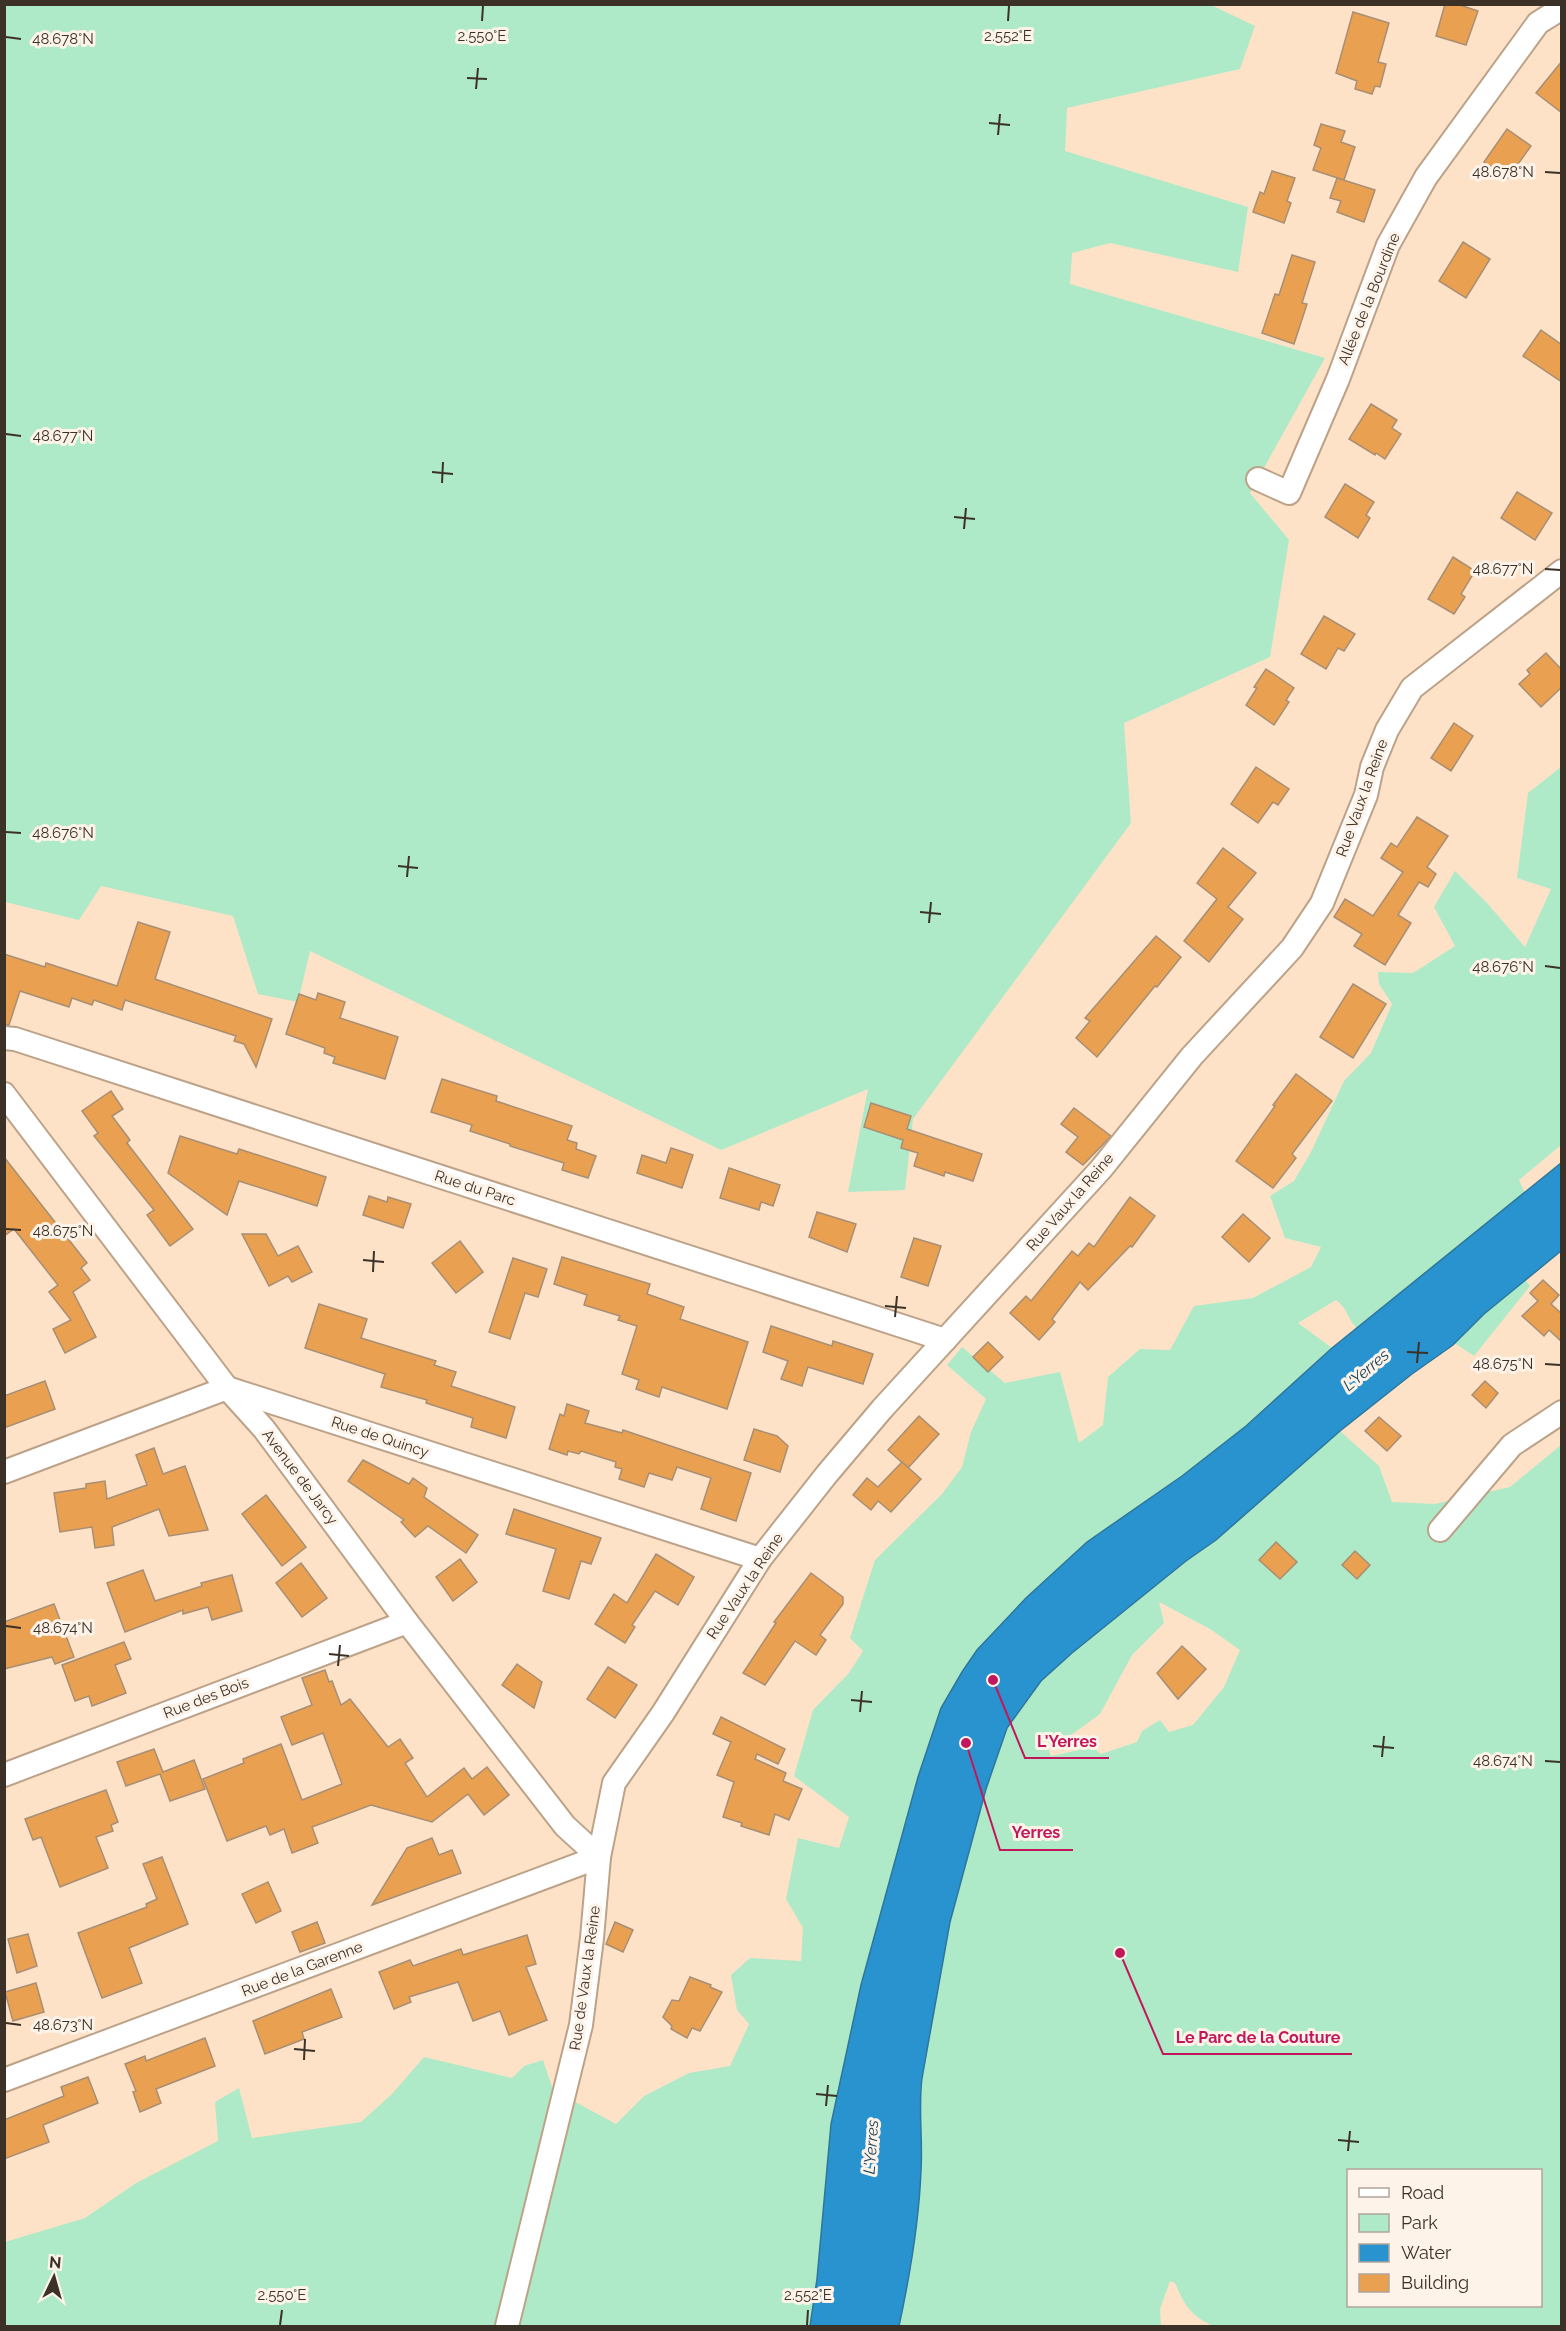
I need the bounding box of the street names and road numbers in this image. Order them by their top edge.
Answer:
street label: Allée de la Bourdine [1334,230,1404,368]
street label: Rue Vaux la Reine [1332,737,1392,859]
street label: Rue Vaux la Reine [1023,1149,1118,1255]
street label: Rue du Parc [432,1166,518,1210]
street label: Rue de Quincy [329,1413,431,1461]
street label: Avenue de Jarcy [258,1426,342,1528]
street label: Rue Vaux la Reine [703,1529,787,1642]
street label: Rue des Bois [161,1673,251,1723]
street label: Rue de Vaux la Reine [566,1904,604,2051]
street label: Rue de la Garenne [239,1938,365,2000]

